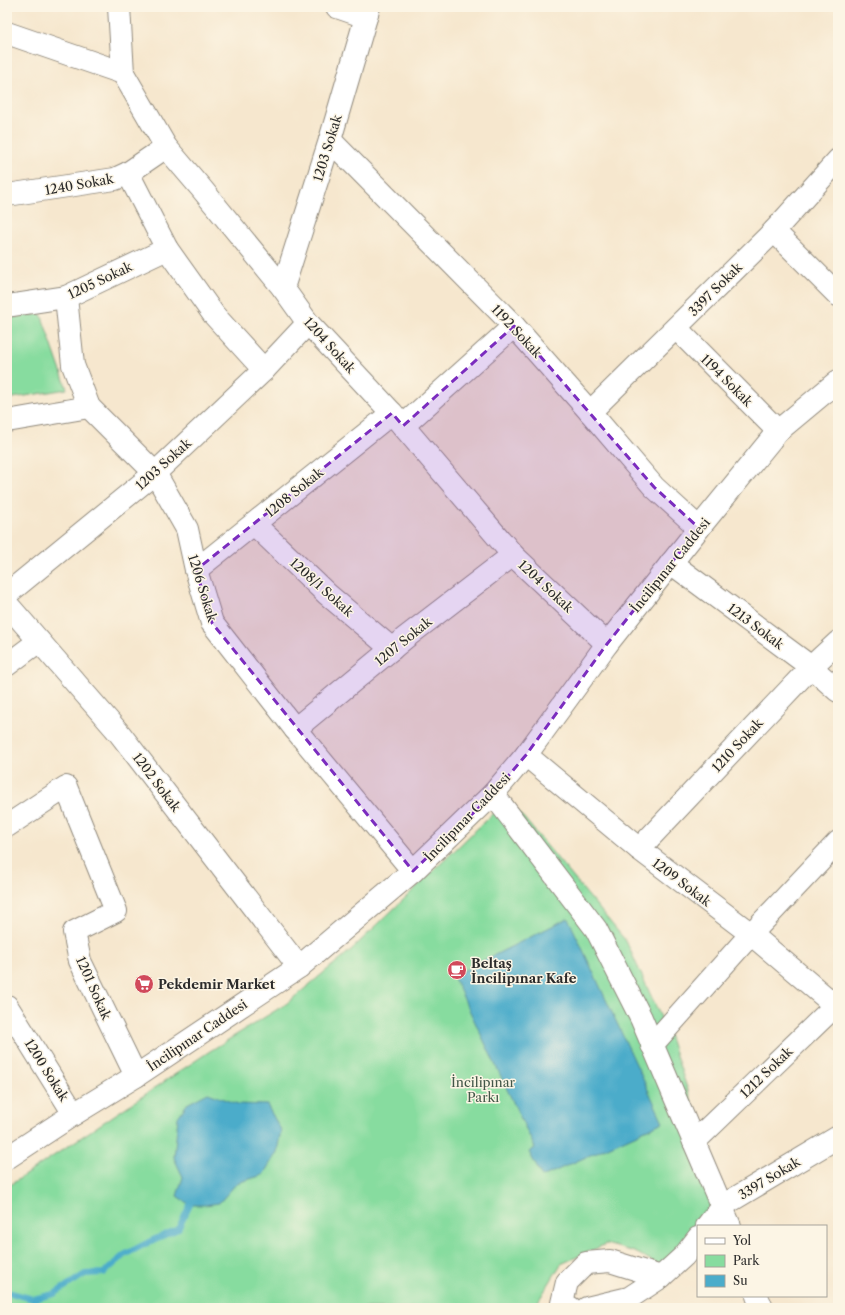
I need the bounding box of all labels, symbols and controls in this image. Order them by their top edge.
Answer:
street label: 1203 Sokak [309,112,345,183]
street label: 1240 Sokak [43,170,115,198]
street label: 1205 Sokak [65,258,135,302]
street label: 3397 Sokak [685,259,745,319]
street label: 1192 Sokak [488,301,546,361]
street label: 1204 Sokak [301,314,360,377]
street label: 1194 Sokak [698,351,757,410]
street label: 1203 Sokak [132,435,194,493]
street label: 1208 Sokak [262,464,327,520]
street label: İncilipınar Caddesi [627,515,713,615]
street label: 1206 Sokak [185,552,221,624]
street label: 1208/1 Sokak [287,554,357,620]
street label: 1204 Sokak [515,556,577,616]
street label: 1213 Sokak [725,600,788,653]
street label: 1207 Sokak [371,613,435,669]
street label: 1210 Sokak [708,715,766,775]
street label: 1202 Sokak [130,749,185,815]
street label: İncilipınar Caddesi [421,769,513,865]
street label: 1209 Sokak [649,855,715,910]
street label: 1201 Sokak [73,954,115,1023]
place label: Beltaş İncilipınar Kafe [471,955,577,986]
cafe icon: Beltaş İncilipınar Kafe [446,959,468,981]
supermarket icon: Pekdemir Market [133,973,155,995]
place label: Pekdemir Market [158,976,276,992]
street label: İncilipınar Caddesi [144,996,250,1074]
street label: 1200 Sokak [22,1036,73,1104]
street label: 1212 Sokak [736,1043,796,1101]
park label: İncilipınar Parkı [451,1074,516,1105]
street label: 3397 Sokak [735,1153,803,1203]
legend [697,1225,827,1297]
text: Yol [732,1233,751,1248]
text: Park [733,1253,760,1268]
text: Su [733,1273,748,1288]

